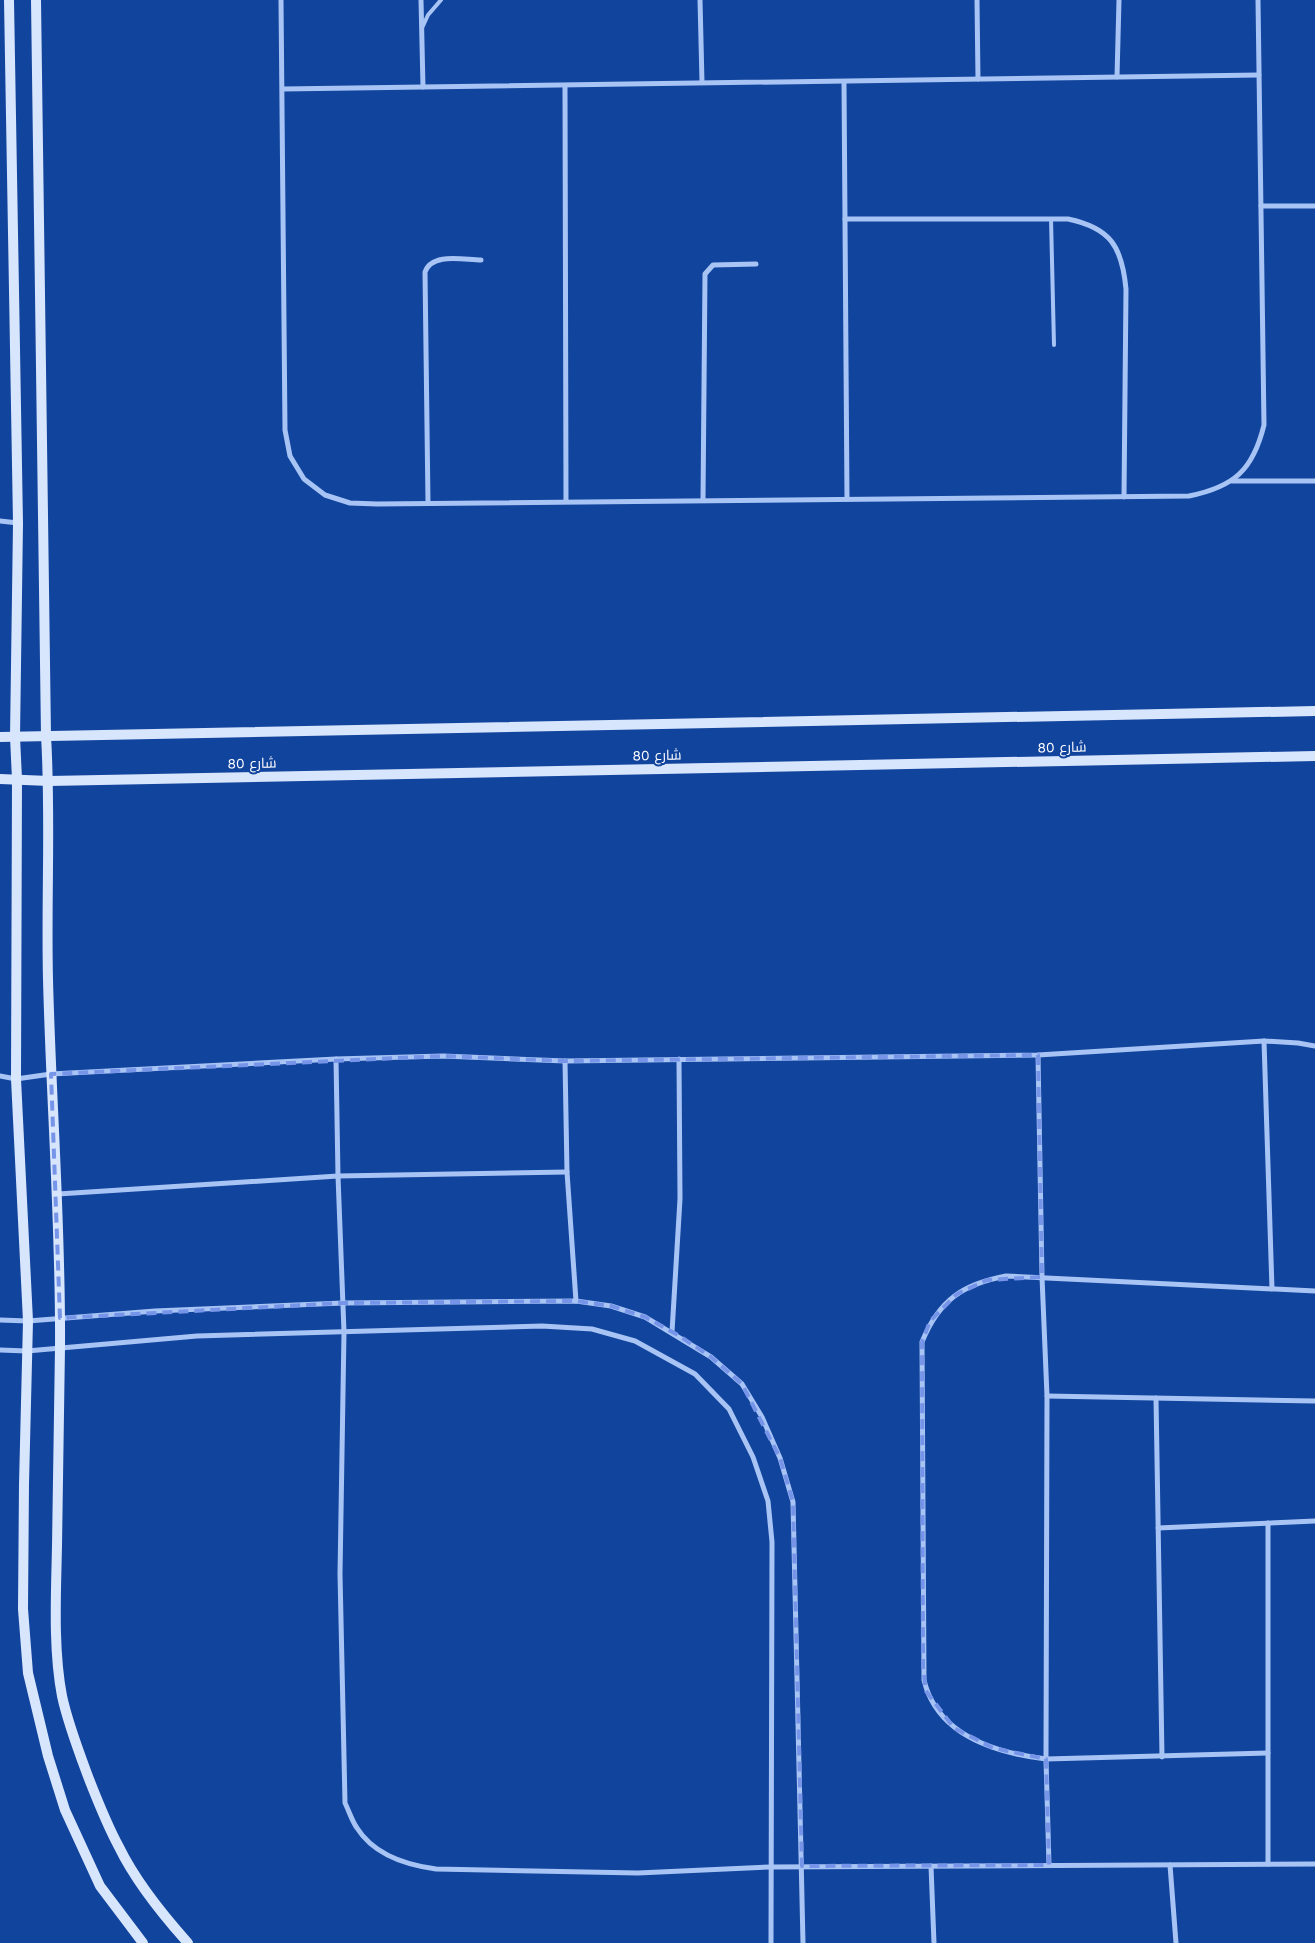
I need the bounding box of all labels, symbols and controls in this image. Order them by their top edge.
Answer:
street label: شارع 80 [1037,739,1087,756]
street label: شارع 80 [632,747,682,764]
street label: شارع 80 [227,755,277,772]

